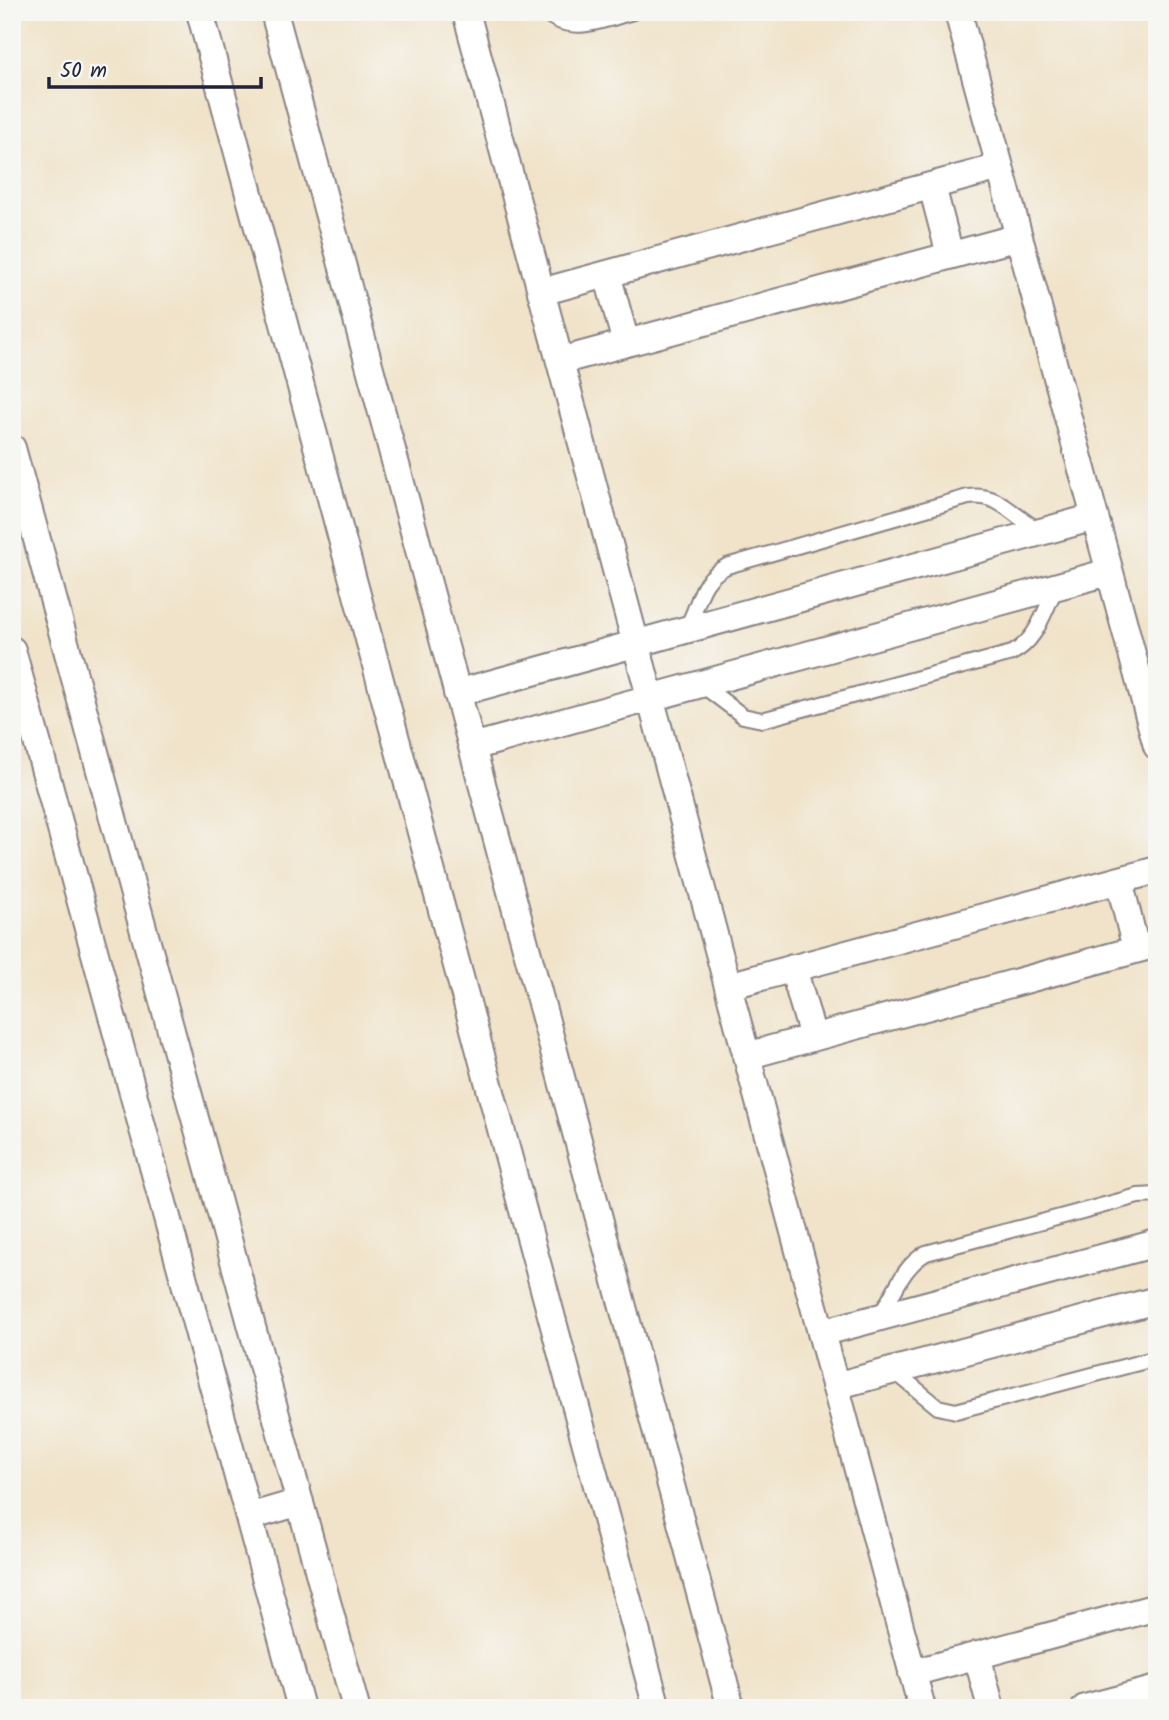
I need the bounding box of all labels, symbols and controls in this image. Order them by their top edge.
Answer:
scale bar [49,46,261,90]
text: 50 m [60,55,107,88]

